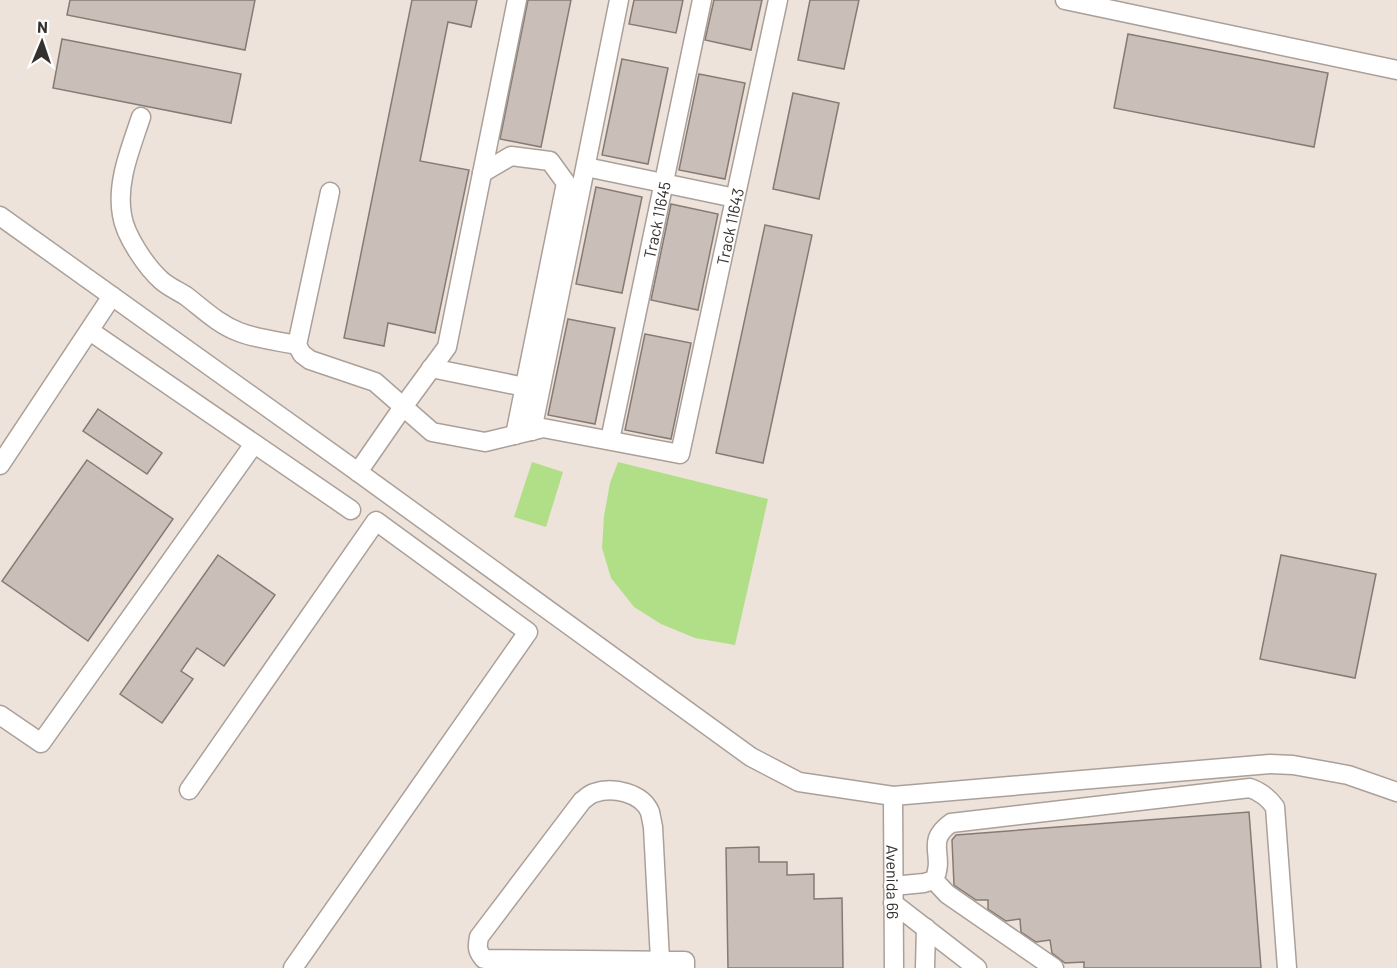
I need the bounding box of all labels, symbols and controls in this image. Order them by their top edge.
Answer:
north arrow [12,12,72,72]
text: N [37,17,48,36]
street label: Track 11645 [639,179,673,260]
street label: Track 11643 [712,186,747,267]
street label: Avenida 66 [884,845,903,919]

